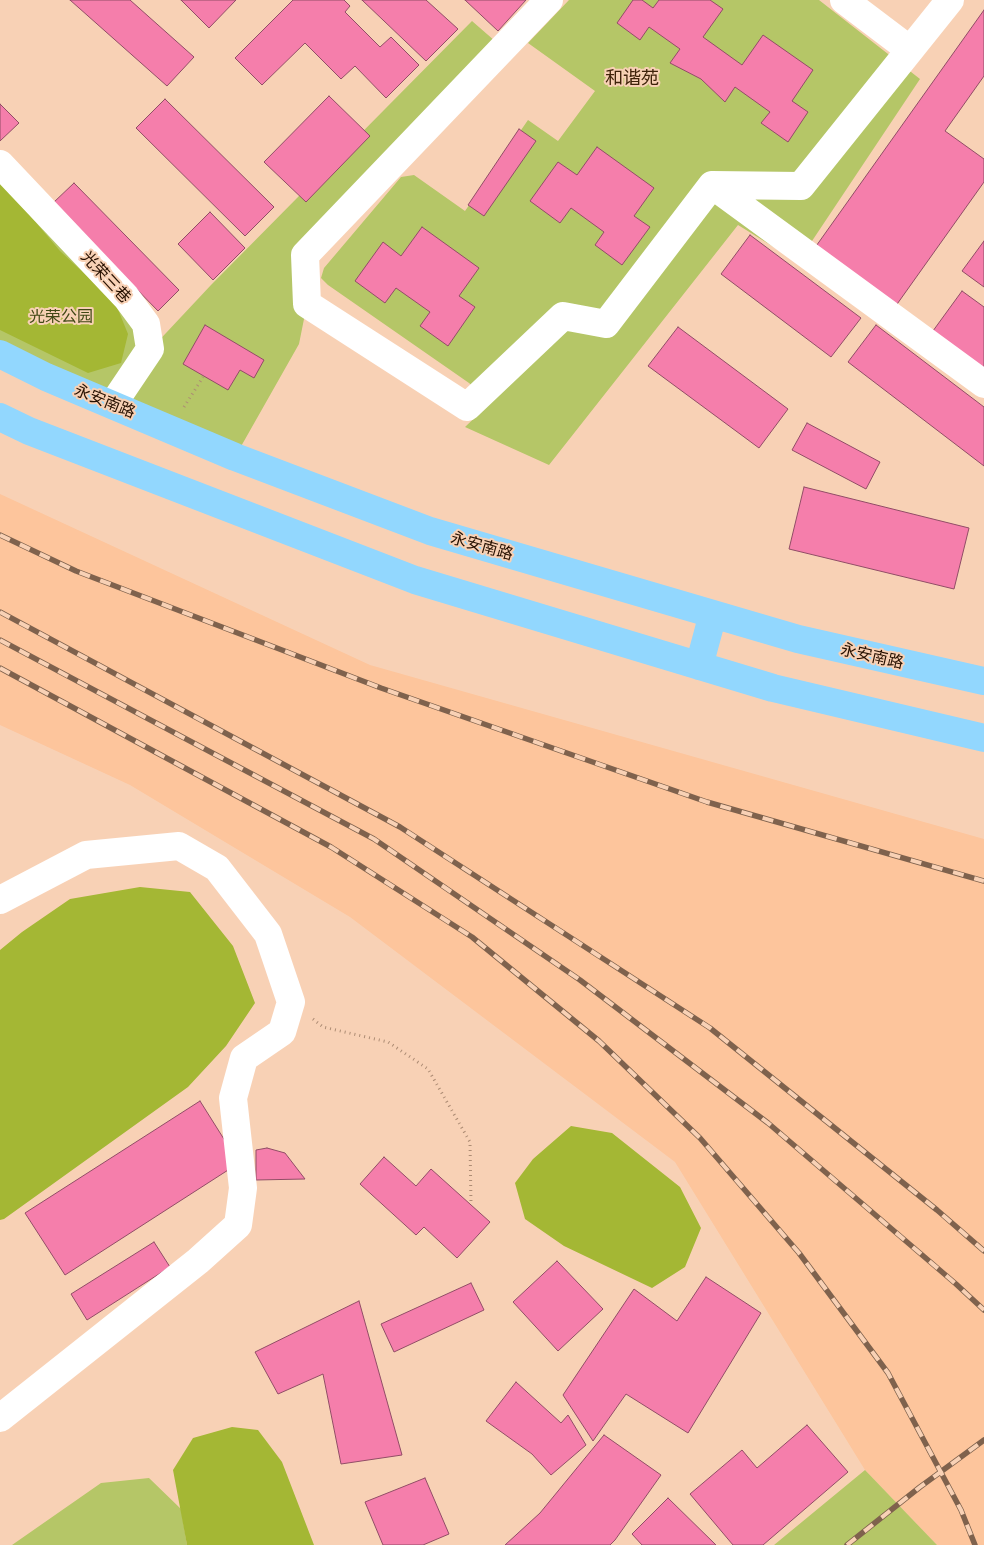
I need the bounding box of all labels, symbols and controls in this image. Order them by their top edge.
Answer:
district label: 和谐苑 [605,67,659,89]
street label: 光荣三巷 [77,247,135,307]
park label: 光荣公园 [29,307,93,327]
street label: 永安南路 [72,380,138,422]
street label: 永安南路 [449,528,515,564]
street label: 永安南路 [839,639,905,673]

